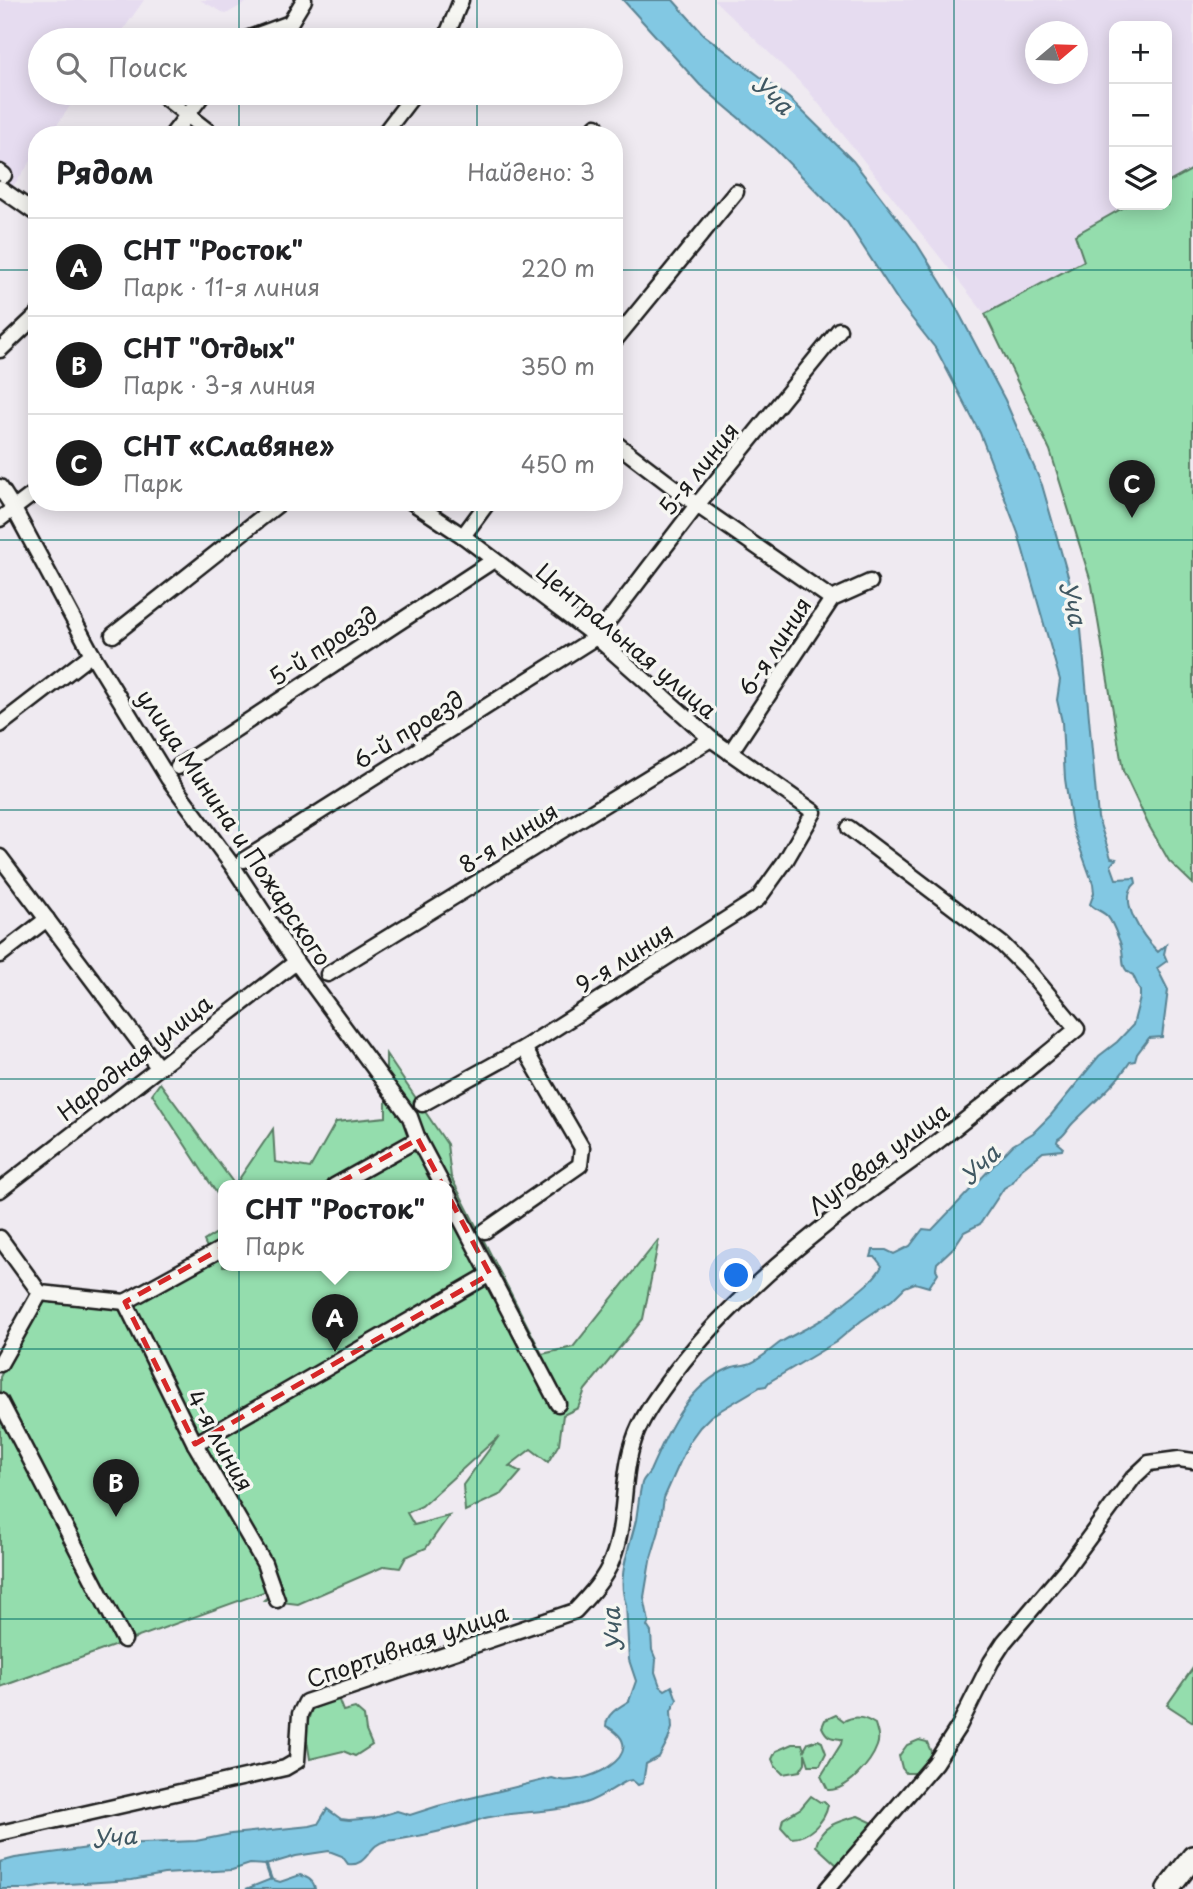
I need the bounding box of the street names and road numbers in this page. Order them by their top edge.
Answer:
street label: 5-я линия [649,414,747,522]
street label: Центральная улица [529,554,726,727]
street label: 6-я линия [729,589,819,703]
street label: 5-й проезд [262,597,384,693]
street label: улица Минина и Пожарского [129,681,341,973]
street label: 6-й проезд [346,681,470,777]
street label: 8-я линия [452,793,564,881]
street label: 9-я линия [568,913,680,1001]
street label: Народная улица [49,985,219,1129]
street label: Луговая улица [800,1093,956,1223]
street label: 4-я линия [179,1383,263,1497]
street label: Спортивная улица [301,1594,513,1696]

